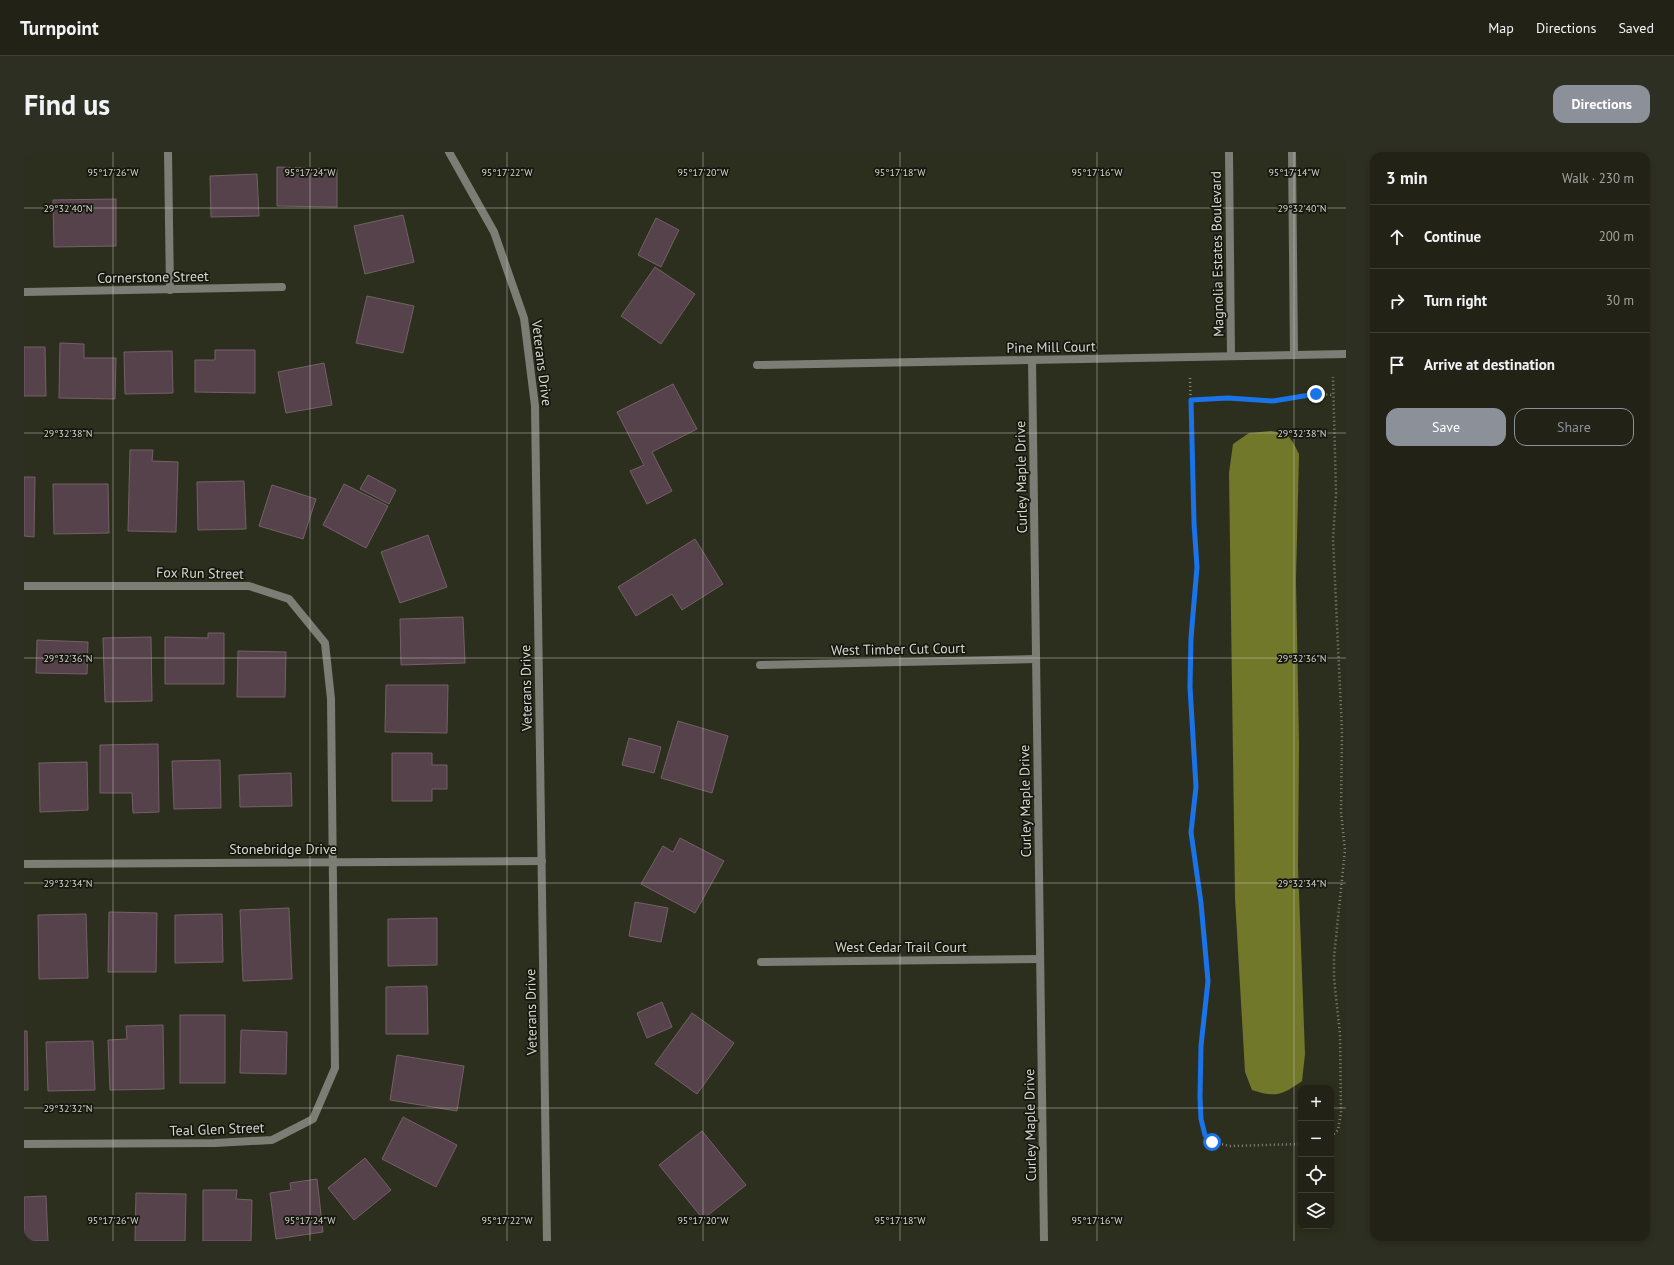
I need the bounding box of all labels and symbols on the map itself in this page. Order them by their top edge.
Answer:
text: 95°17'26"W [87,166,139,179]
text: 95°17'24"W [284,166,336,179]
text: 95°17'22"W [481,166,533,179]
text: 95°17'20"W [677,166,729,179]
text: 95°17'18"W [874,166,926,179]
text: 95°17'16"W [1071,166,1123,179]
text: 95°17'14"W [1268,166,1320,179]
street label: Magnolia Estates Boulevard [1207,171,1227,337]
text: 29°32'40"N [43,202,93,215]
text: 29°32'40"N [1277,202,1327,215]
street label: Cornerstone Street [97,267,209,287]
street label: Veterans Drive [528,318,556,407]
street label: Pine Mill Court [1006,337,1096,357]
route end [1307,385,1325,403]
street label: Curley Maple Drive [1011,421,1031,533]
text: 29°32'38"N [43,427,93,440]
text: 29°32'38"N [1277,427,1327,440]
street label: Fox Run Street [156,563,244,583]
street label: West Timber Cut Court [831,639,966,659]
street label: Veterans Drive [516,645,536,732]
text: 29°32'36"N [43,652,93,665]
text: 29°32'36"N [1277,652,1327,665]
street label: Curley Maple Drive [1015,745,1035,857]
street label: Stonebridge Drive [229,840,337,858]
text: 29°32'34"N [43,877,93,890]
text: 29°32'34"N [1277,877,1327,890]
street label: West Cedar Trail Court [835,938,967,956]
street label: Veterans Drive [521,969,541,1056]
street label: Curley Maple Drive [1020,1069,1040,1181]
text: 29°32'32"N [43,1102,93,1115]
street label: Teal Glen Street [169,1118,265,1140]
route start [1203,1133,1221,1151]
text: 95°17'26"W [87,1214,139,1227]
text: 95°17'24"W [284,1214,336,1227]
text: 95°17'22"W [481,1214,533,1227]
text: 95°17'20"W [677,1214,729,1227]
text: 95°17'18"W [874,1214,926,1227]
text: 95°17'16"W [1071,1214,1123,1227]

